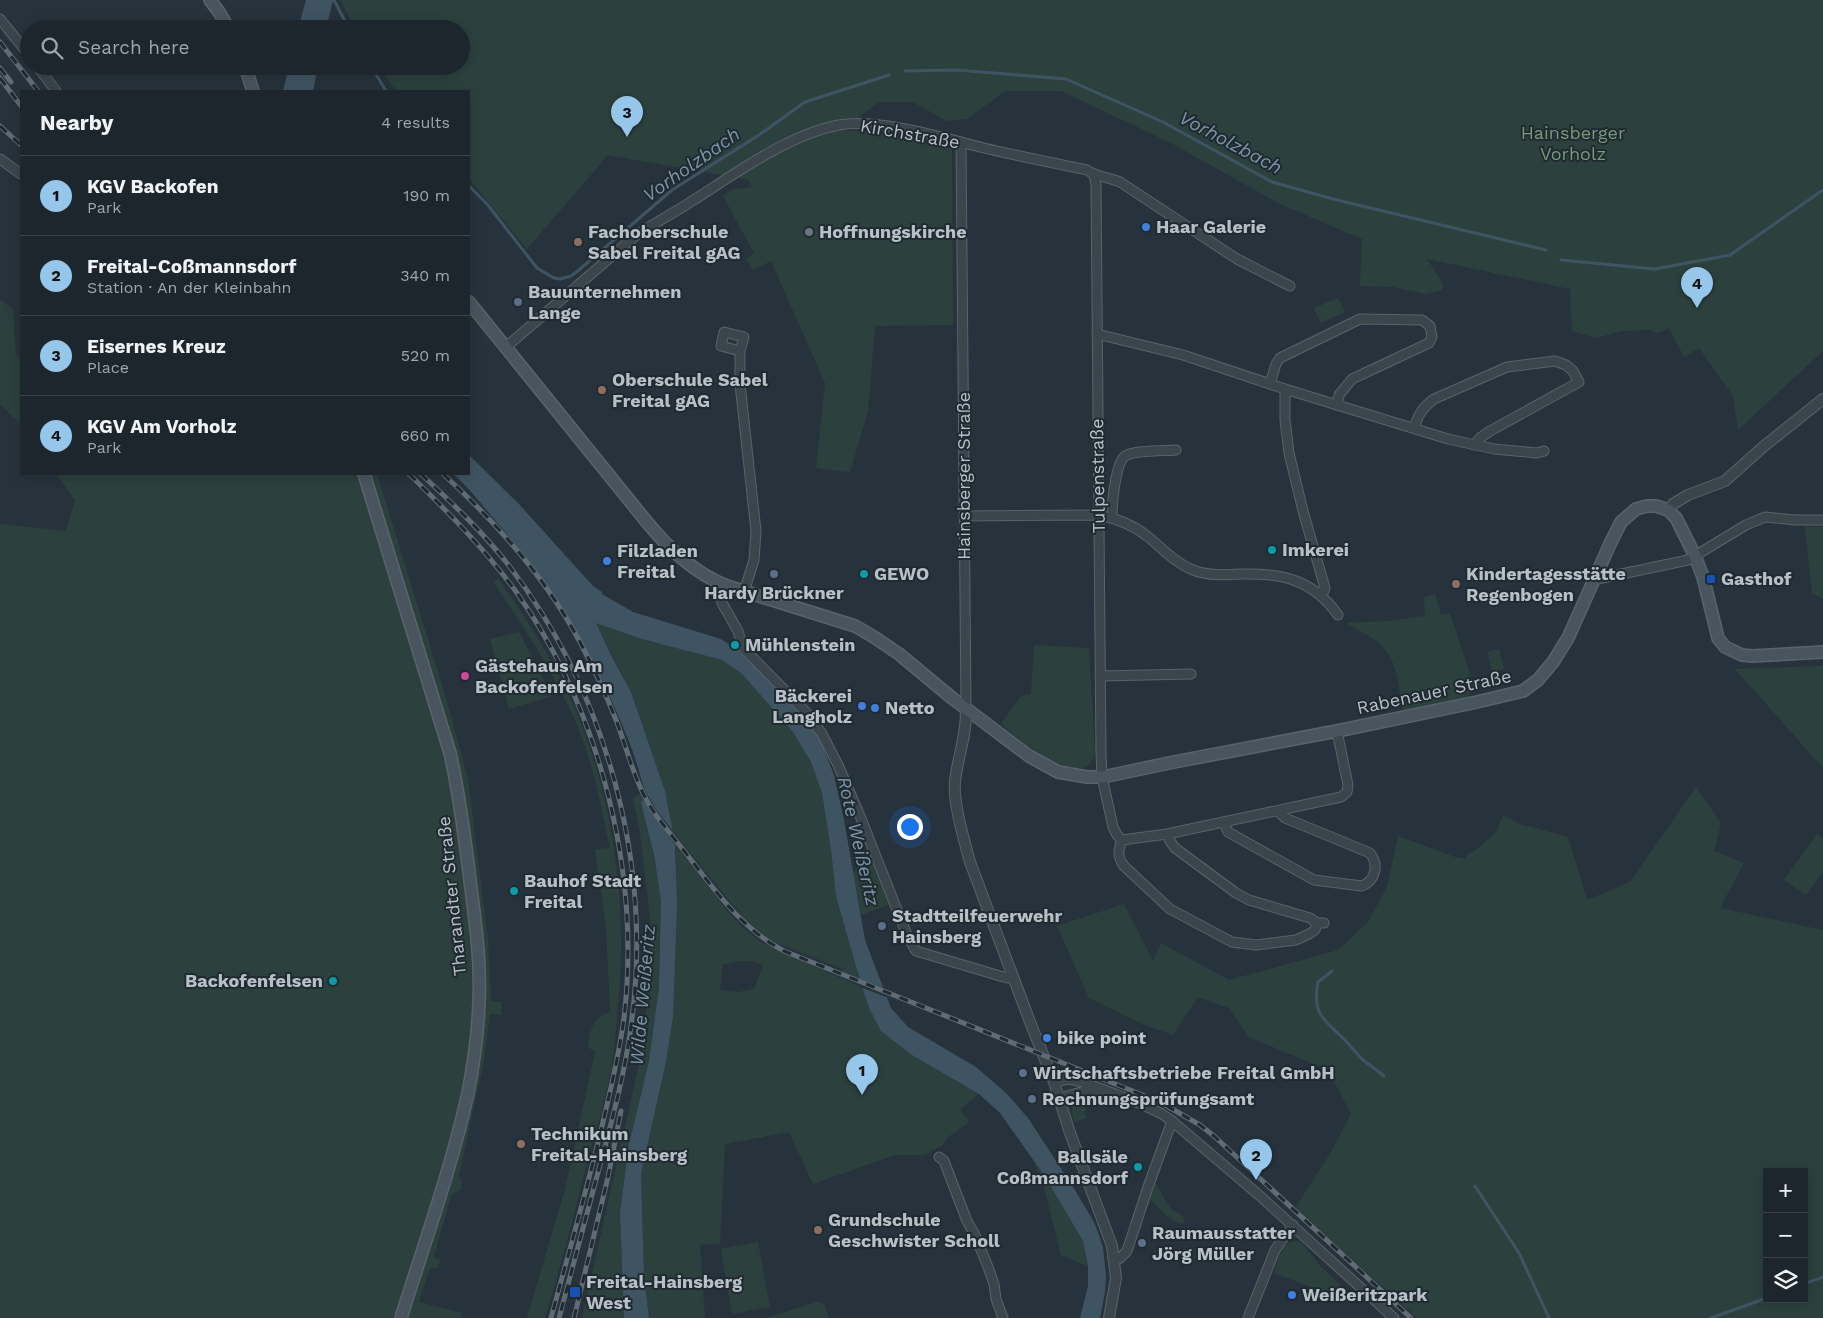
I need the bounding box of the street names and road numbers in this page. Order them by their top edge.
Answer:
street label: Kirchstraße [859,114,961,153]
street label: Hainsberger Straße [953,392,974,560]
street label: Tulpenstraße [1086,418,1109,534]
street label: Rabenauer Straße [1355,665,1513,718]
street label: Tharandter Straße [433,815,470,977]

